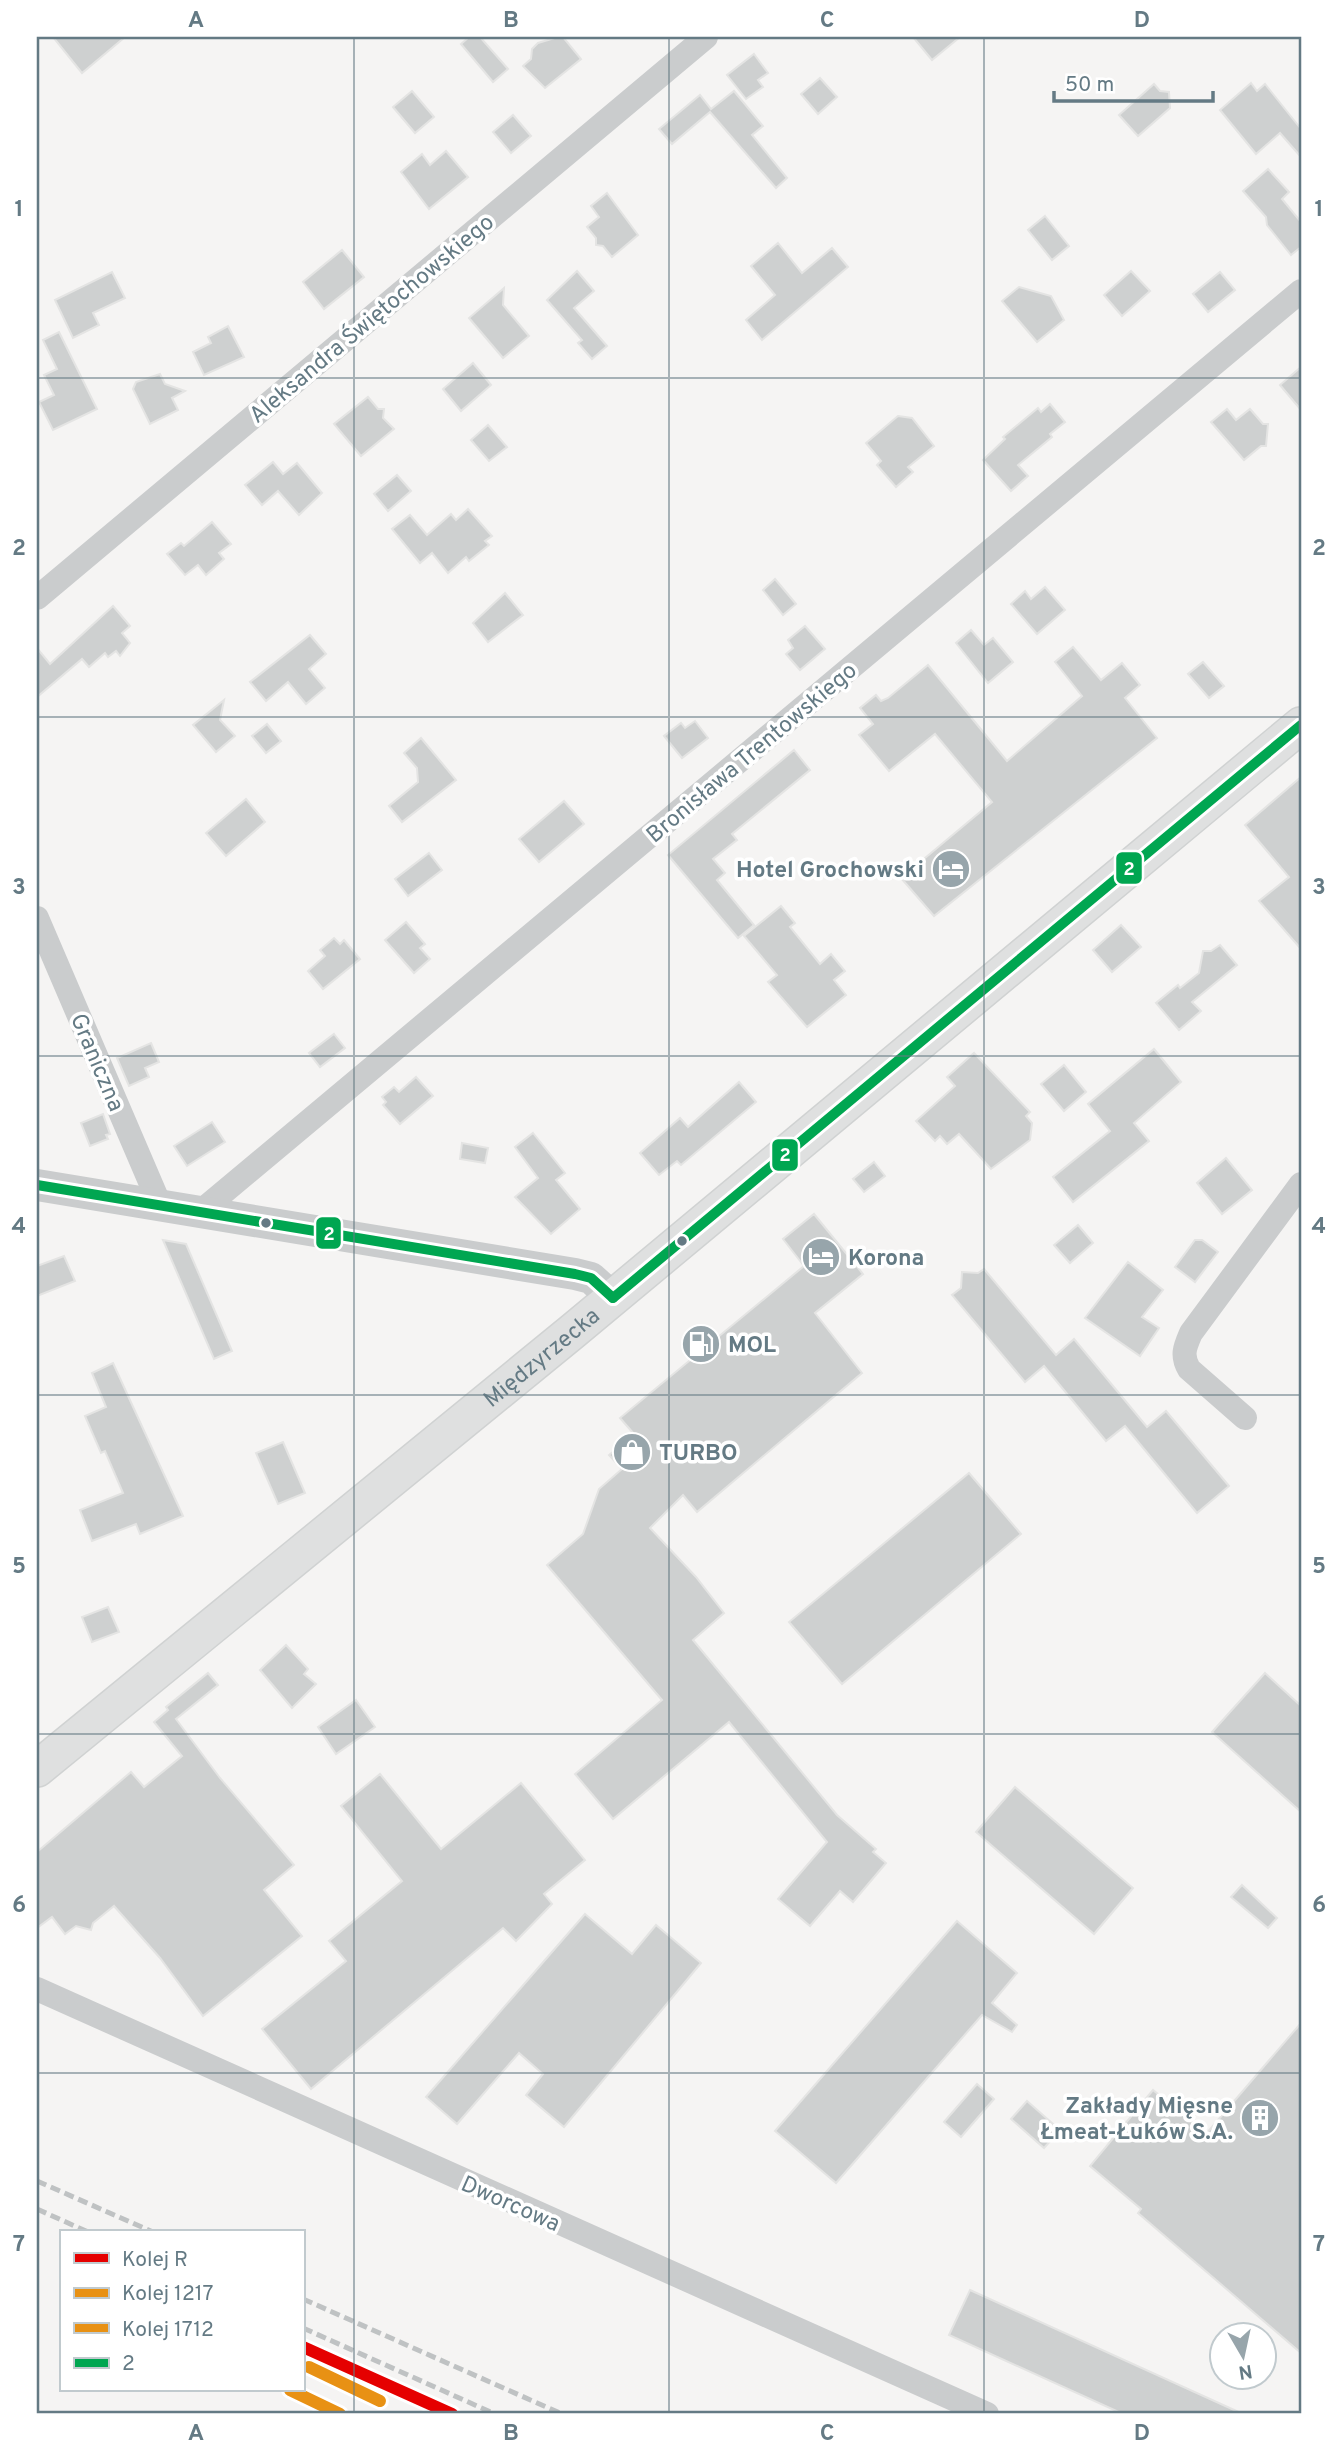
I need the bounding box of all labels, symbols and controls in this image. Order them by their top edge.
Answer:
text: A [188,7,204,36]
text: B [503,7,519,36]
text: C [820,7,834,36]
text: D [1134,7,1150,36]
scale bar [1054,60,1214,104]
text: 50 m [1065,72,1114,99]
text: 1 [14,196,24,225]
text: 1 [1314,196,1324,225]
street label: Aleksandra Świętochowskiego [243,207,501,431]
text: 2 [12,535,26,564]
text: 2 [1312,535,1326,564]
street label: Bronisława Trentowskiego [641,657,864,851]
hotel icon: Hotel Grochowski [930,848,972,890]
line badge: 2 [1115,851,1143,885]
place label: Hotel Grochowski [736,857,924,886]
text: 2 [1123,858,1135,882]
text: 3 [12,874,26,903]
text: 3 [1312,874,1326,903]
street label: Graniczna [62,1010,129,1116]
line badge: 2 [771,1138,799,1172]
text: 2 [779,1144,791,1168]
text: 4 [12,1213,26,1242]
text: 4 [1312,1213,1326,1242]
unlabelled marker [259,1216,273,1230]
line badge: 2 [315,1216,342,1250]
text: 2 [323,1223,335,1247]
unlabelled marker [675,1234,689,1248]
hotel icon: Korona [800,1236,842,1278]
place label: Korona [848,1245,924,1274]
street label: Międzyrzecka [479,1303,607,1415]
fuel station icon: MOL [680,1323,722,1365]
place label: MOL [728,1332,776,1361]
shop icon: TURBO [611,1431,653,1473]
place label: TURBO [659,1440,738,1469]
text: 5 [12,1553,26,1582]
text: 5 [1312,1553,1326,1582]
text: 6 [12,1892,26,1921]
text: 6 [1312,1892,1326,1921]
place label: Zakłady Mięsne Łmeat-Łuków S.A. [1041,2093,1233,2148]
building icon: Zakłady Mięsne Łmeat-Łuków S.A. [1239,2097,1281,2139]
street label: Dworcowa [456,2171,564,2240]
legend [60,2230,304,2392]
text: 7 [13,2231,25,2260]
text: 7 [1313,2231,1325,2260]
text: Kolej R [122,2247,188,2274]
text: Kolej 1217 [122,2281,214,2308]
text: Kolej 1712 [122,2317,214,2344]
north arrow [1208,2322,1278,2392]
text: 2 [122,2351,135,2378]
text: N [1237,2358,1254,2384]
text: A [188,2420,204,2449]
text: B [503,2420,519,2449]
text: C [820,2420,834,2449]
text: D [1134,2420,1150,2449]

